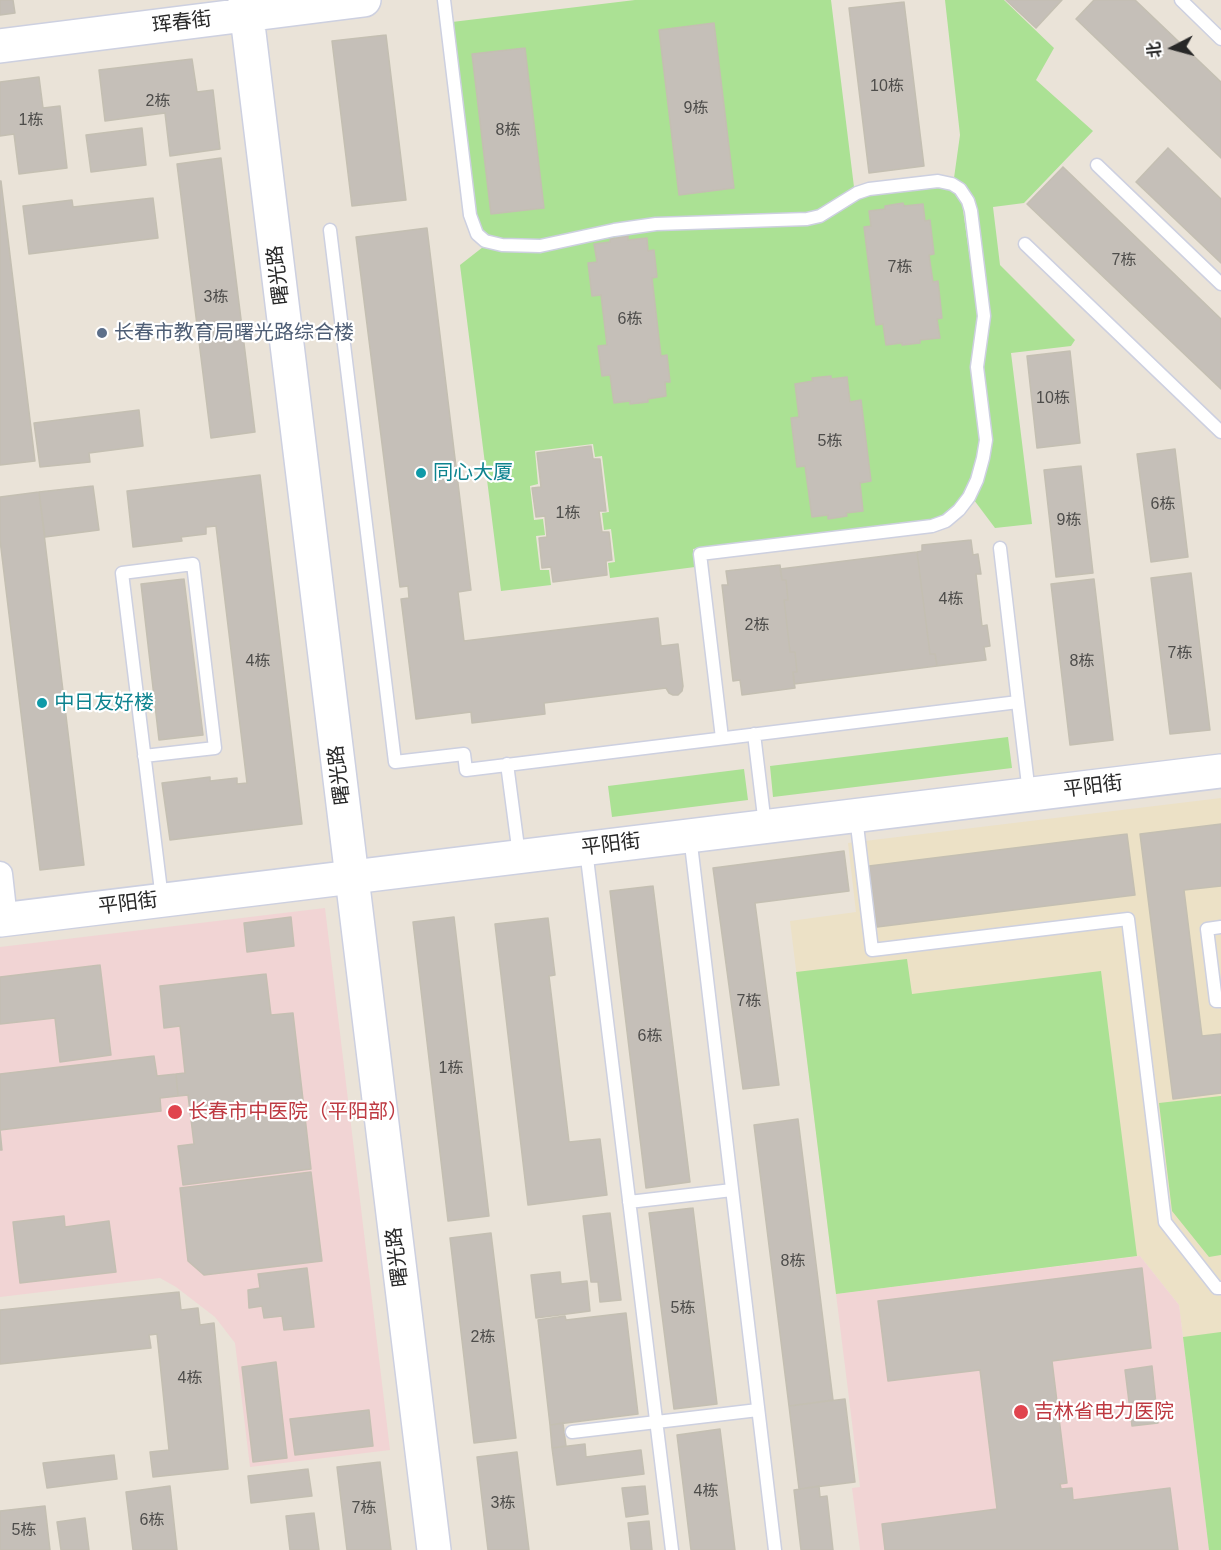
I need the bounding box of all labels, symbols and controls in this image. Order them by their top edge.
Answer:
street label: 珲春街 [151,7,213,39]
north arrow [1143,18,1203,78]
text: 北 [1145,41,1164,59]
house number: 10栋 [870,77,904,97]
house number: 2栋 [146,92,170,112]
house number: 9栋 [684,99,708,119]
house number: 1栋 [19,111,43,131]
house number: 8栋 [496,121,520,141]
street label: 曙光路 [263,244,295,306]
house number: 7栋 [1112,251,1136,271]
house number: 7栋 [888,258,912,278]
house number: 3栋 [204,288,228,308]
house number: 6栋 [618,310,642,330]
place label: 长春市教育局曙光路综合楼 [114,321,354,345]
marker: 长春市教育局曙光路综合楼 [95,326,109,340]
house number: 10栋 [1036,389,1070,409]
house number: 5栋 [818,432,842,452]
place label: 同心大厦 [433,461,513,485]
marker: 同心大厦 [414,466,428,480]
house number: 6栋 [1151,495,1175,515]
house number: 1栋 [556,504,580,524]
house number: 9栋 [1057,511,1081,531]
house number: 4栋 [939,590,963,610]
house number: 2栋 [745,616,769,636]
house number: 7栋 [1168,644,1192,664]
house number: 4栋 [246,652,270,672]
house number: 8栋 [1070,652,1094,672]
place label: 中日友好楼 [54,691,154,715]
marker: 中日友好楼 [35,696,49,710]
street label: 曙光路 [324,744,356,806]
street label: 平阳街 [1062,771,1124,803]
street label: 平阳街 [580,829,642,861]
street label: 平阳街 [97,888,159,920]
house number: 7栋 [737,992,761,1012]
house number: 6栋 [638,1027,662,1047]
house number: 1栋 [439,1059,463,1079]
place label: 长春市中医院（平阳部） [188,1100,408,1124]
marker: 长春市中医院（平阳部） [166,1103,184,1121]
street label: 曙光路 [382,1226,414,1288]
house number: 8栋 [781,1252,805,1272]
house number: 5栋 [671,1299,695,1319]
house number: 2栋 [471,1328,495,1348]
house number: 4栋 [178,1369,202,1389]
place label: 吉林省电力医院 [1034,1400,1174,1424]
marker: 吉林省电力医院 [1012,1403,1030,1421]
house number: 4栋 [694,1482,718,1502]
house number: 3栋 [491,1494,515,1514]
house number: 7栋 [352,1499,376,1519]
house number: 6栋 [140,1511,164,1531]
house number: 5栋 [12,1521,36,1541]

